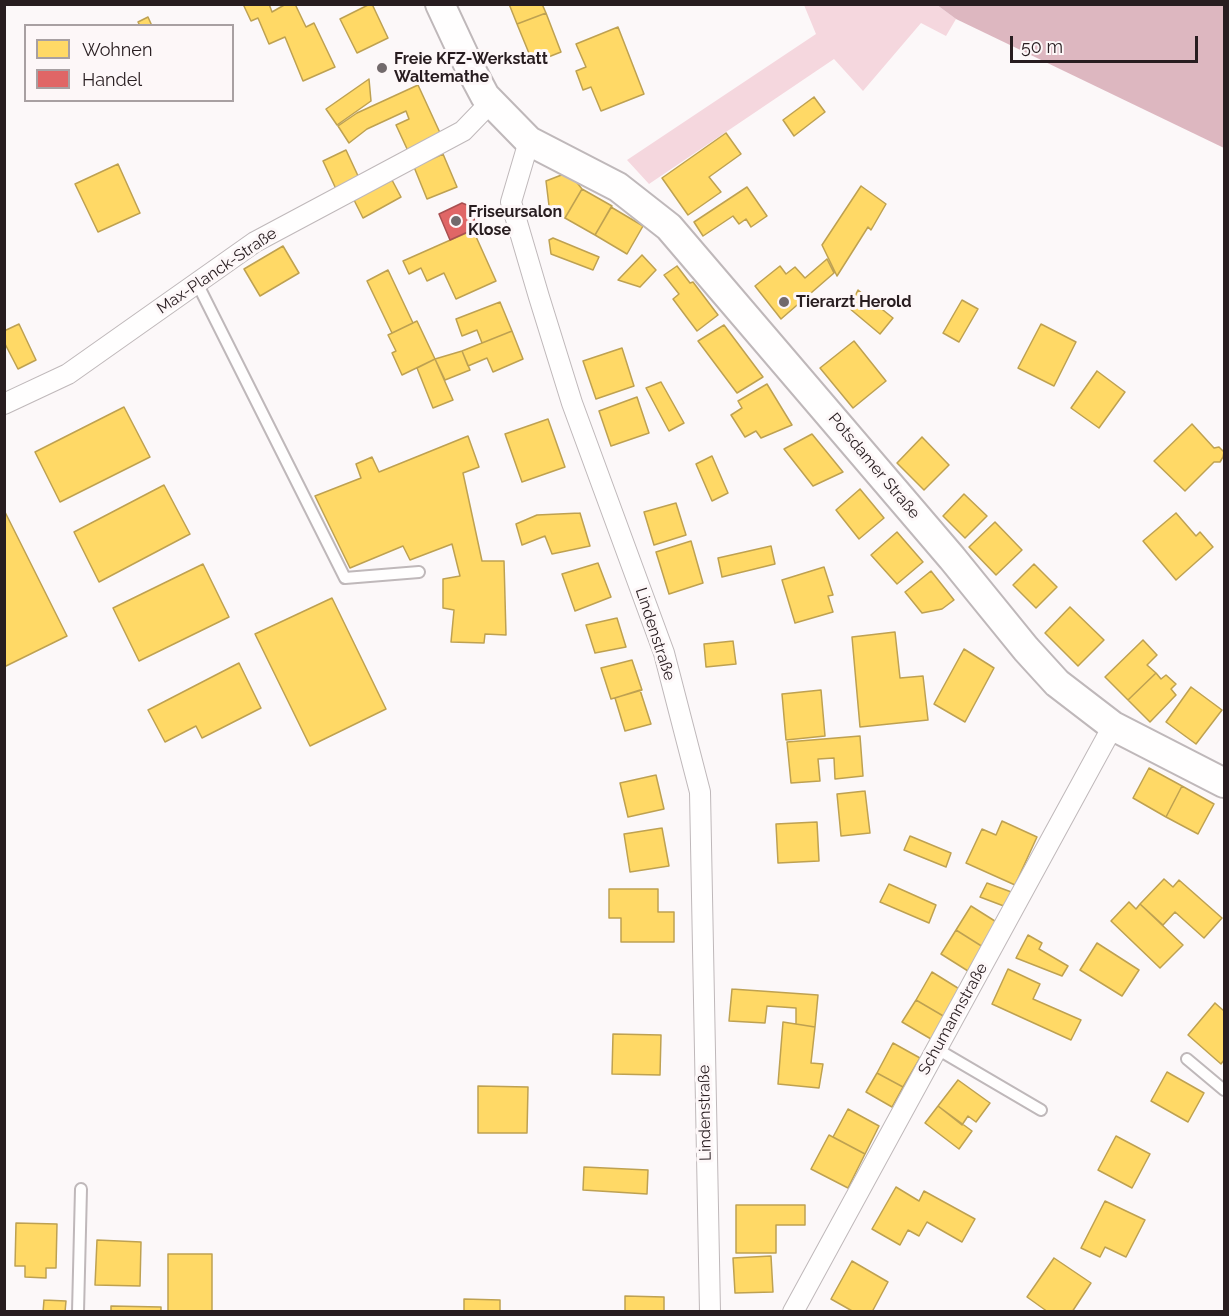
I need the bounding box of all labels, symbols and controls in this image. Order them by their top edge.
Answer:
legend [24,24,234,102]
scale bar [1013,24,1200,62]
text: 50 m [1021,36,1063,57]
text: Wohnen [82,39,152,60]
place label: Freie KFZ-Werkstatt Waltemathe [394,49,548,87]
marker: Freie KFZ-Werkstatt Waltemathe [375,61,389,75]
text: Handel [82,69,142,90]
place label: Friseursalon Klose [468,202,562,240]
marker: Friseursalon Klose [449,214,463,228]
street label: Max-Planck-Straße [153,224,281,318]
place label: Tierarzt Herold [796,292,911,312]
marker: Tierarzt Herold [777,295,791,309]
street label: Potsdamer Straße [824,409,924,523]
street label: Lindenstraße [631,585,679,683]
street label: Schumannstraße [914,960,992,1078]
street label: Lindenstraße [695,1065,715,1161]

